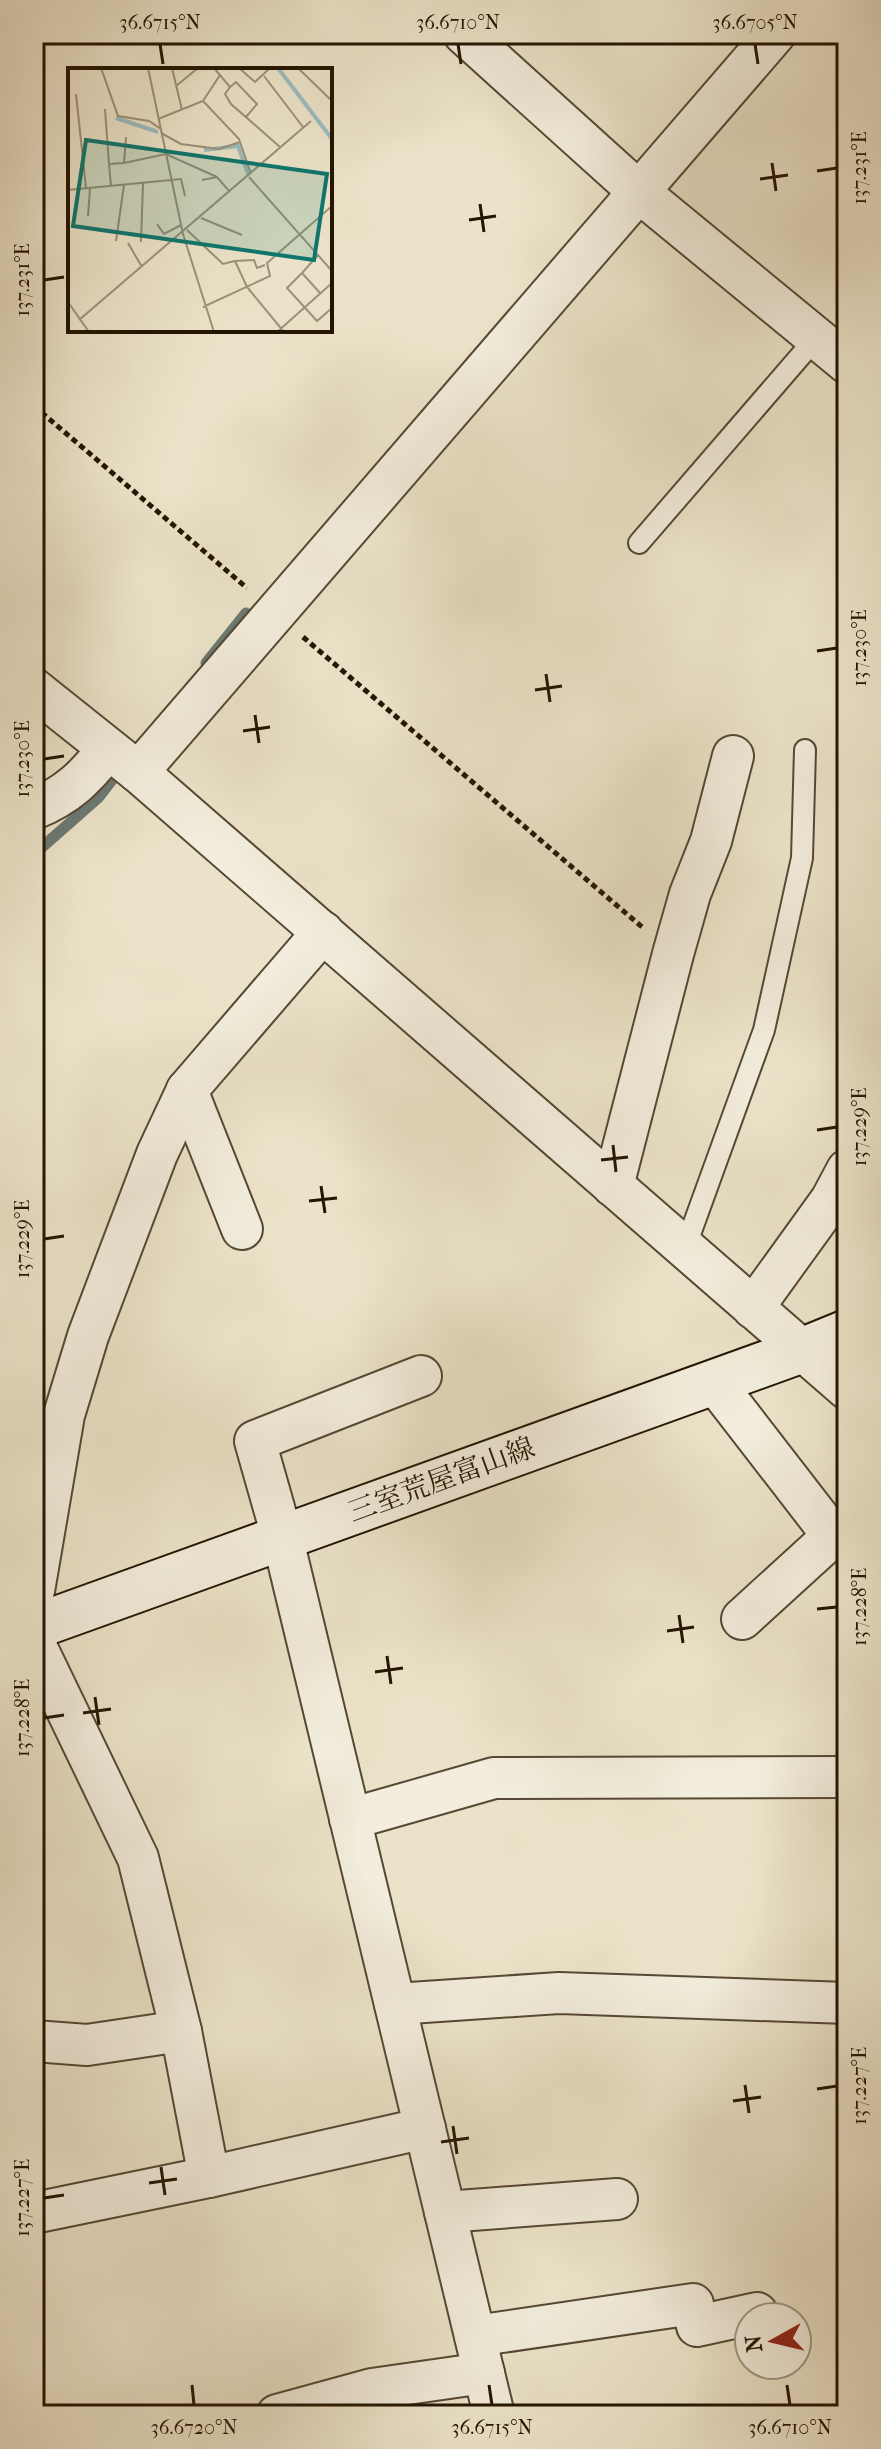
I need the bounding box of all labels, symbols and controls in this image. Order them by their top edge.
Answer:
text: 36.6715°N [119,11,201,34]
text: 36.6710°N [416,11,500,34]
text: 36.6705°N [712,11,798,34]
inset map [68,68,332,332]
text: 137.231°E [848,131,871,205]
text: 137.231°E [11,243,34,317]
text: 137.230°E [848,609,871,687]
text: 137.230°E [11,720,34,798]
text: 137.229°E [848,1087,871,1167]
text: 137.229°E [11,1199,34,1279]
street label: 三室荒屋富山線 [343,1430,539,1528]
text: 137.228°E [848,1568,871,1646]
text: 137.228°E [11,1679,34,1757]
text: 137.227°E [848,2047,871,2125]
text: 137.227°E [11,2159,34,2237]
north arrow [733,2301,813,2381]
text: N [740,2333,768,2354]
text: 36.6720°N [151,2416,237,2439]
text: 36.6715°N [451,2416,533,2439]
text: 36.6710°N [748,2416,832,2439]

